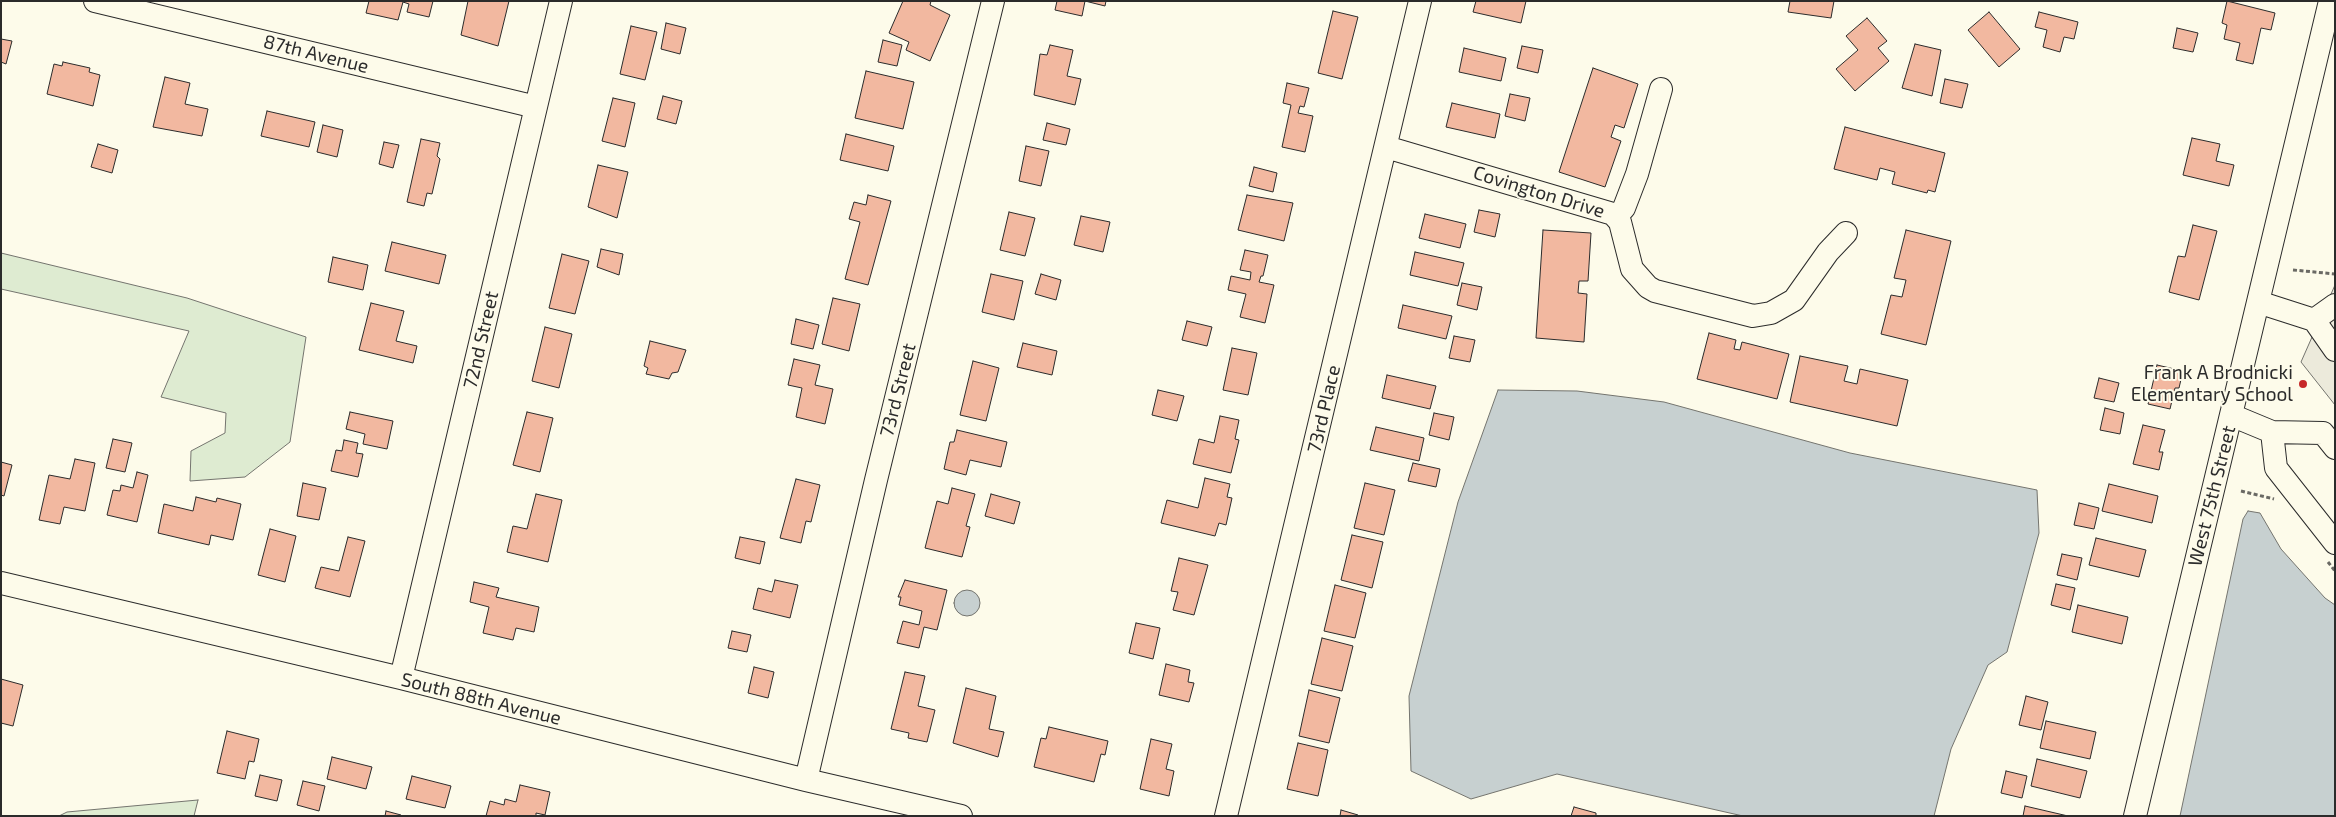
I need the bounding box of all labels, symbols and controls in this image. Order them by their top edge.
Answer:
street label: 87th Avenue [261,30,371,78]
street label: Covington Drive [1470,161,1608,223]
street label: 72nd Street [459,289,503,391]
street label: 73rd Street [875,341,921,439]
place label: Frank A Brodnicki Elementary School [2131,362,2293,406]
street label: 73rd Place [1303,363,1345,455]
marker: Frank A Brodnicki Elementary School [2297,378,2309,390]
street label: West 75th Street [2183,423,2241,569]
street label: South 88th Avenue [399,668,563,730]

